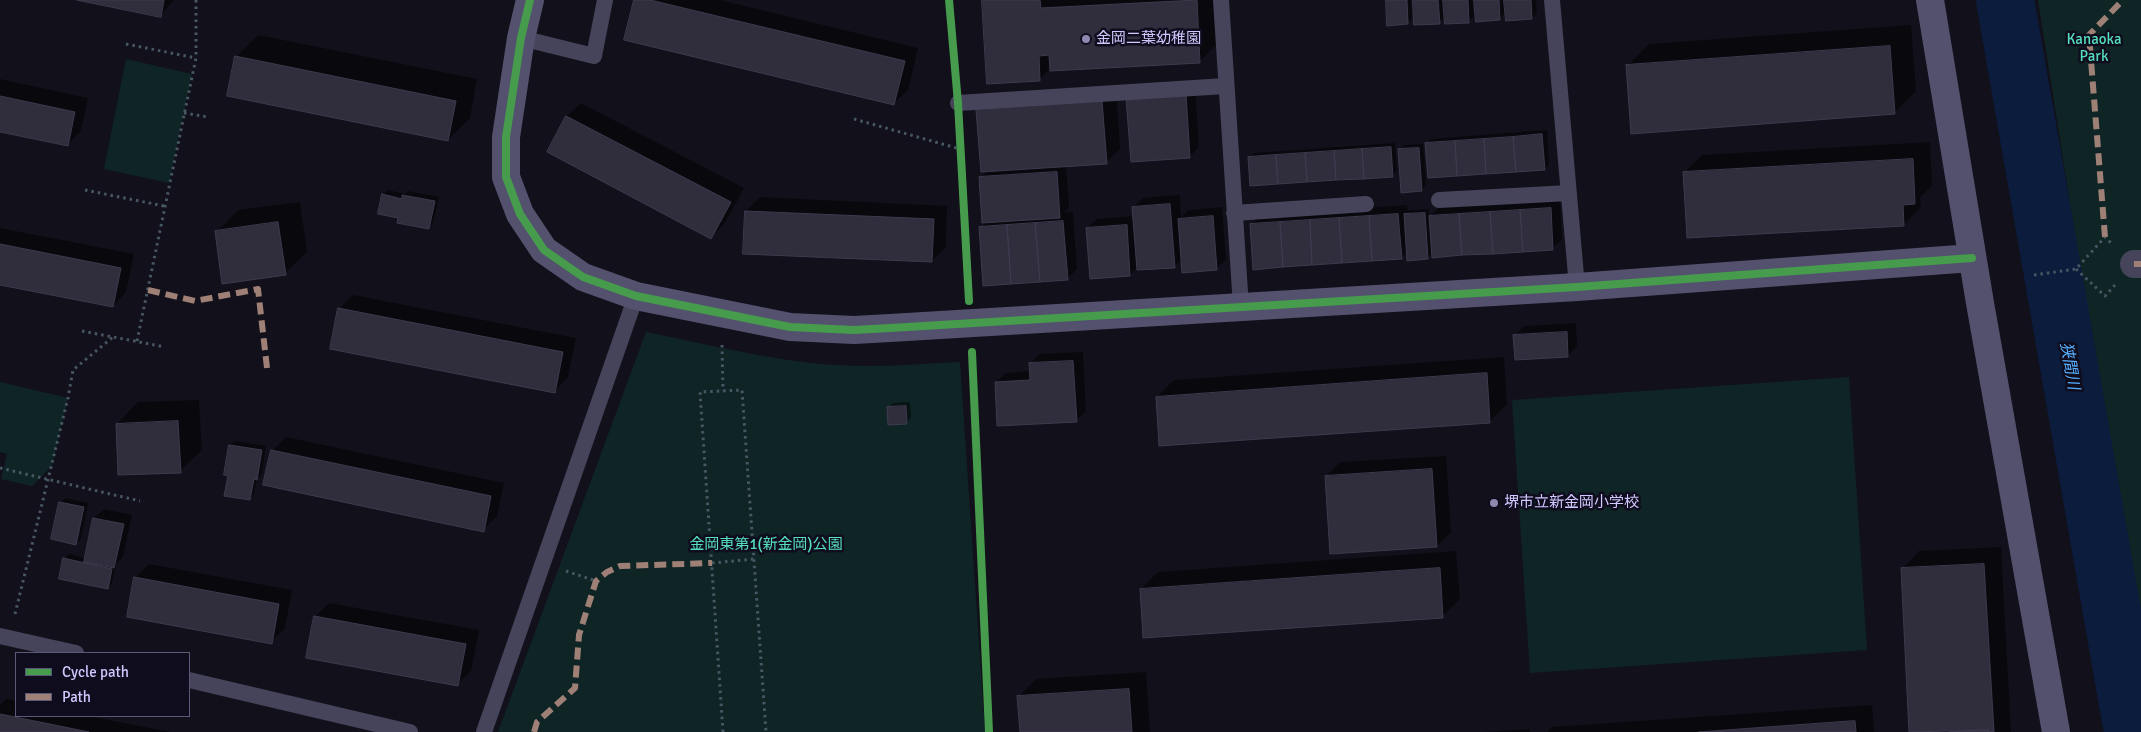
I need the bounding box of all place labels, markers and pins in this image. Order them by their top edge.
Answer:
place label: 金岡二葉幼稚園 [1096,30,1201,48]
marker: 金岡二葉幼稚園 [1080,33,1092,45]
place label: 堺市立新金岡小学校 [1504,494,1639,512]
marker: 堺市立新金岡小学校 [1488,497,1500,509]

